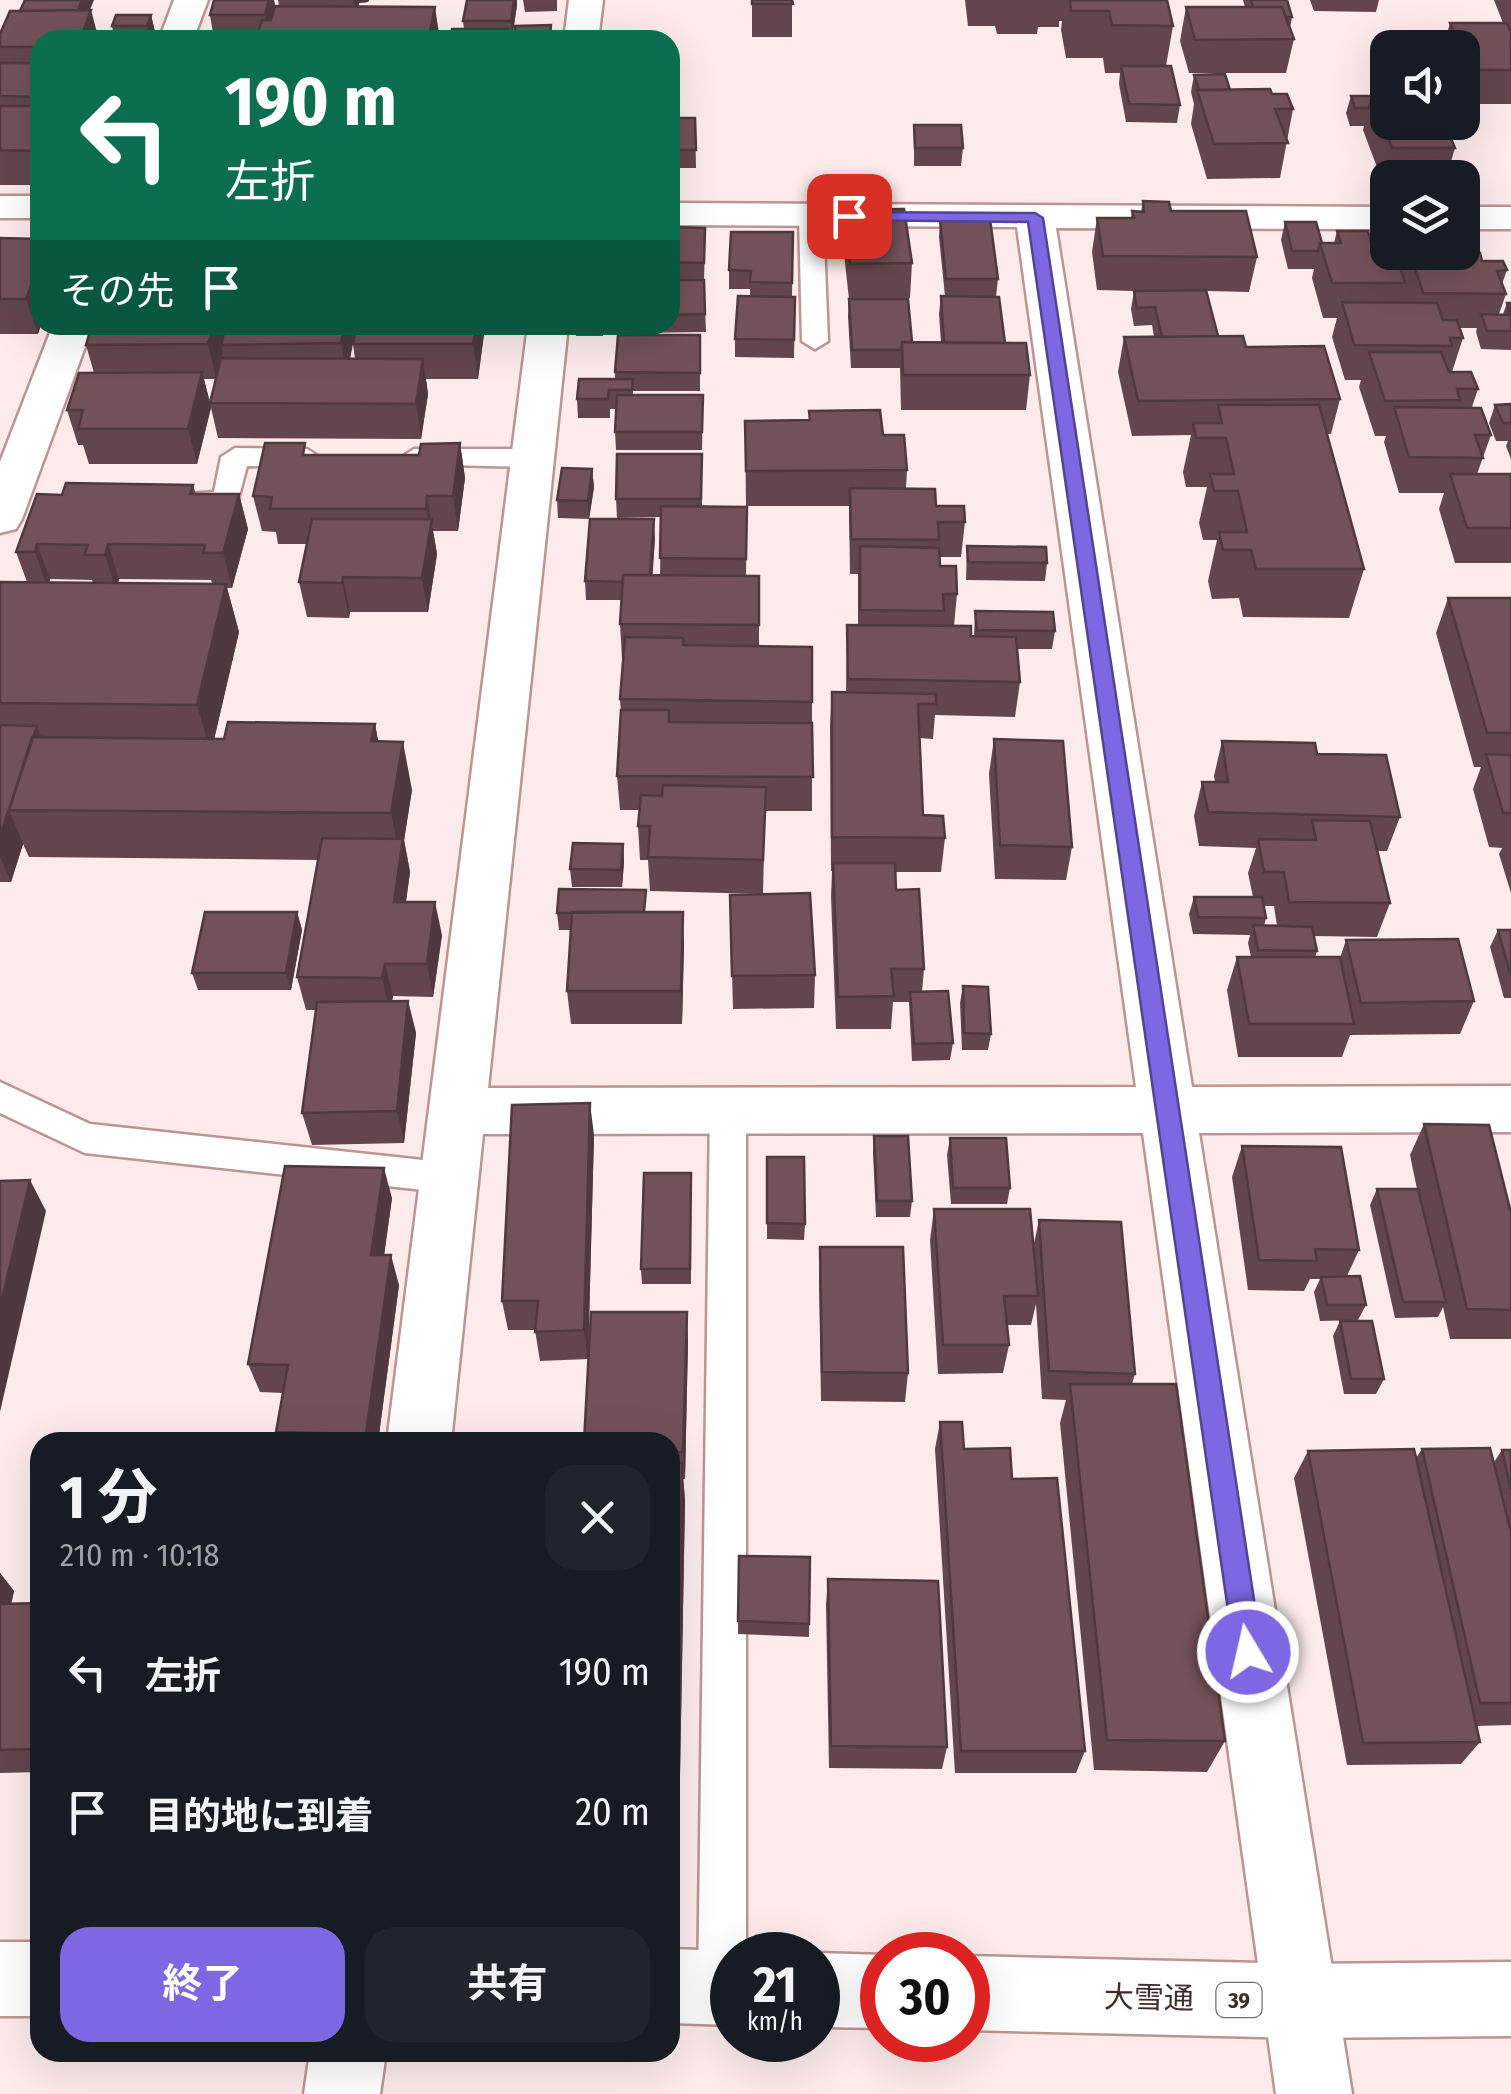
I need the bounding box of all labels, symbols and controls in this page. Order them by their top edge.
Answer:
map controls [1370,30,1480,270]
button: sound [1370,30,1480,140]
text: 190 m [225,60,397,144]
icon: left [60,70,190,200]
text: 左折 [225,155,315,209]
button: layers [1370,160,1480,270]
pin [807,174,892,259]
icon: arrive [822,189,877,244]
icon: arrive [194,260,249,315]
text: その先 [60,268,174,314]
text: 1 分 [60,1462,158,1534]
button: close [545,1465,650,1570]
text: 210 m · 10:18 [60,1536,220,1574]
position arrow [1196,1600,1300,1704]
icon: left [60,1645,115,1700]
text: 190 m [559,1649,650,1695]
text: 左折 [145,1653,221,1699]
icon: arrive [60,1785,115,1840]
text: 20 m [575,1789,650,1835]
text: 目的地に到着 [145,1793,373,1839]
button: 終了 [60,1927,345,2042]
button: 共有 [365,1927,650,2042]
speed limit sign: 30 [860,1932,990,2062]
text: 21 [753,1955,797,2015]
street label: 大雪通 [1104,1979,1194,2017]
road number: 39 [1216,1983,1262,2017]
text: km/h [747,2007,803,2037]

